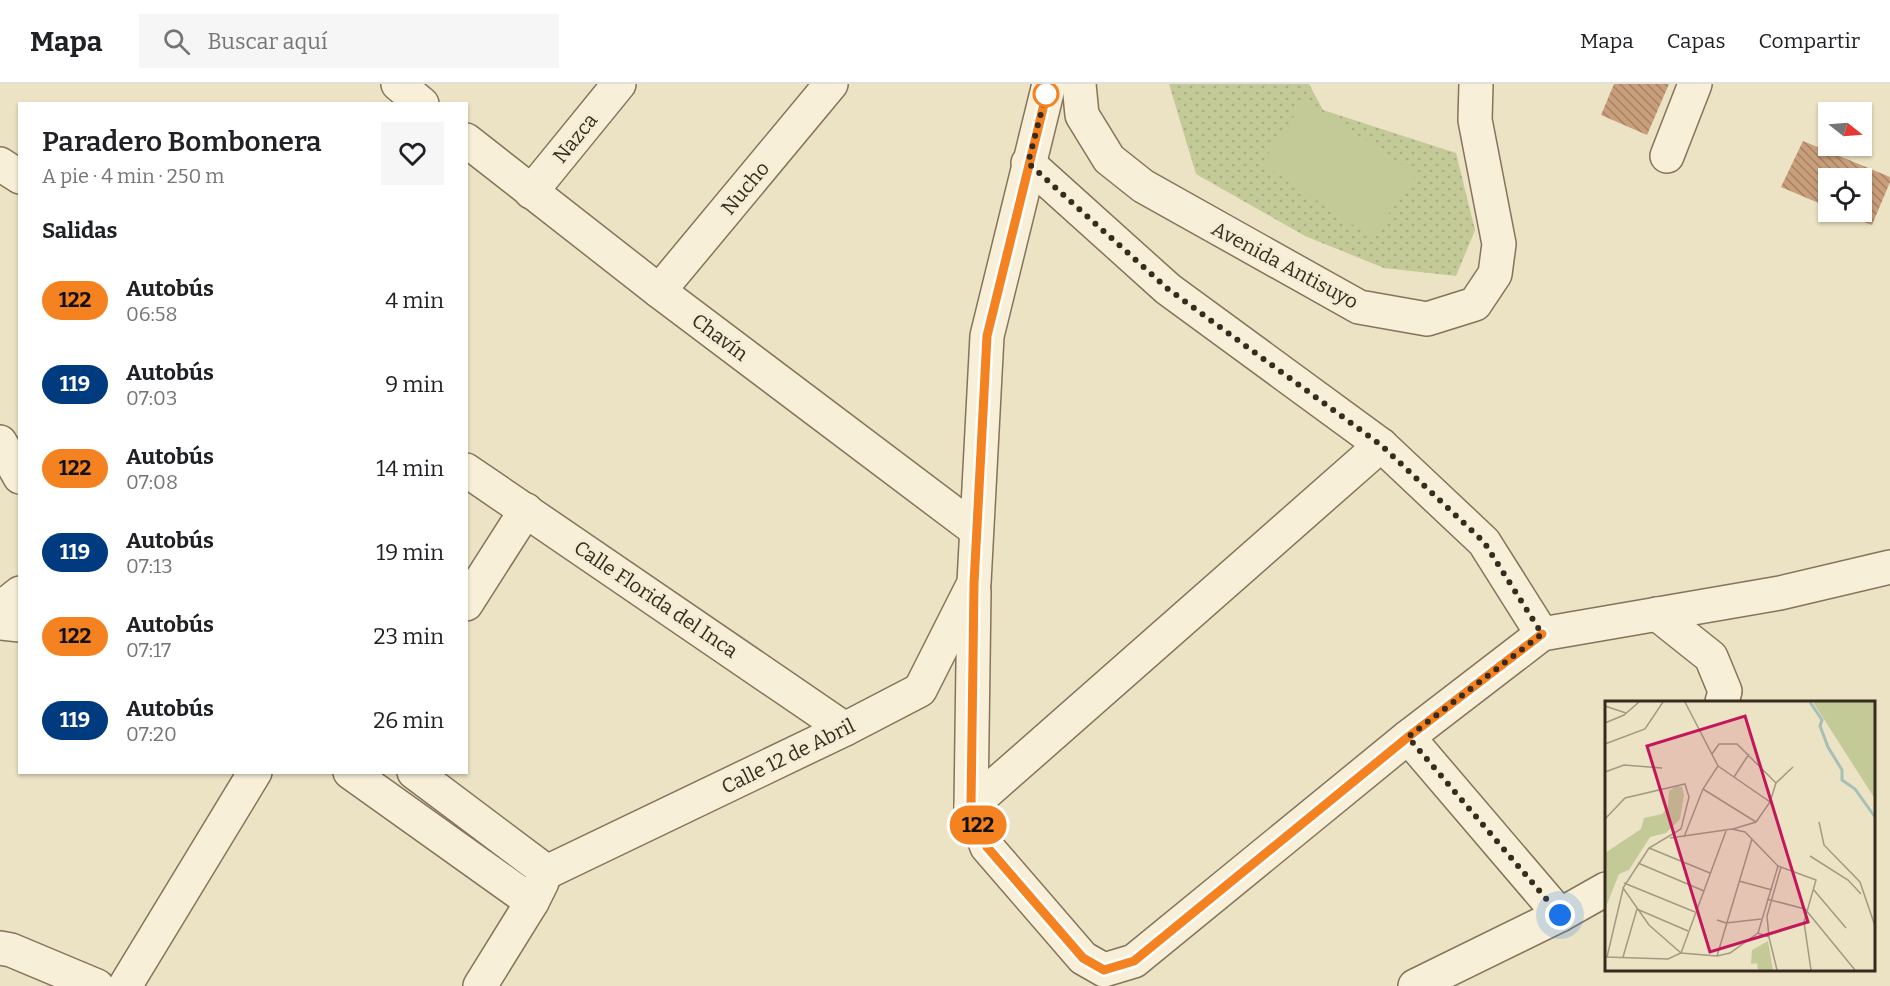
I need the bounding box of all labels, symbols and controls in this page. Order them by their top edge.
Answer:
search box [139,14,559,68]
text: Mapa [30,25,103,58]
icon: search [160,25,193,58]
text: Buscar aquí [208,28,327,55]
text: Mapa [1580,28,1634,54]
text: Capas [1667,28,1725,54]
text: Compartir [1758,28,1860,54]
unlabelled marker [1033,81,1059,107]
north arrow [1818,102,1872,156]
map controls [1818,102,1872,222]
street label: Nazca [548,108,602,168]
button: heart [381,122,444,185]
text: Paradero Bombonera [42,125,322,158]
street label: Nucho [716,157,774,219]
text: A pie · 4 min · 250 m [42,164,224,188]
button: locate [1818,168,1872,222]
street label: Avenida Antisuyo [1208,216,1362,314]
text: Salidas [42,217,117,244]
text: Autobús [126,275,214,302]
text: 122 [59,287,91,313]
text: 4 min [385,287,444,314]
text: 06:58 [126,302,177,326]
street label: Chavín [687,308,753,366]
text: Autobús [126,359,214,386]
text: 119 [60,371,90,397]
text: 9 min [385,371,444,398]
text: 07:03 [126,386,177,410]
text: Autobús [126,443,214,470]
text: 122 [59,455,91,481]
text: 14 min [376,455,444,482]
text: 07:08 [126,470,178,494]
text: Autobús [126,527,214,554]
street label: Calle Florida del Inca [570,535,742,663]
text: 119 [60,539,90,565]
text: 19 min [376,539,444,566]
text: 07:13 [126,554,173,578]
text: Autobús [126,611,214,638]
text: 122 [59,623,91,649]
text: 23 min [374,623,444,650]
text: 07:17 [126,638,171,662]
text: Autobús [126,695,214,722]
inset map [1605,701,1875,971]
text: 119 [60,707,90,733]
text: 26 min [373,707,444,734]
street label: Calle 12 de Abril [717,713,859,799]
text: 07:20 [126,722,177,746]
line badge: 122 [944,806,1012,844]
text: 122 [962,812,994,838]
your location [1545,900,1575,930]

